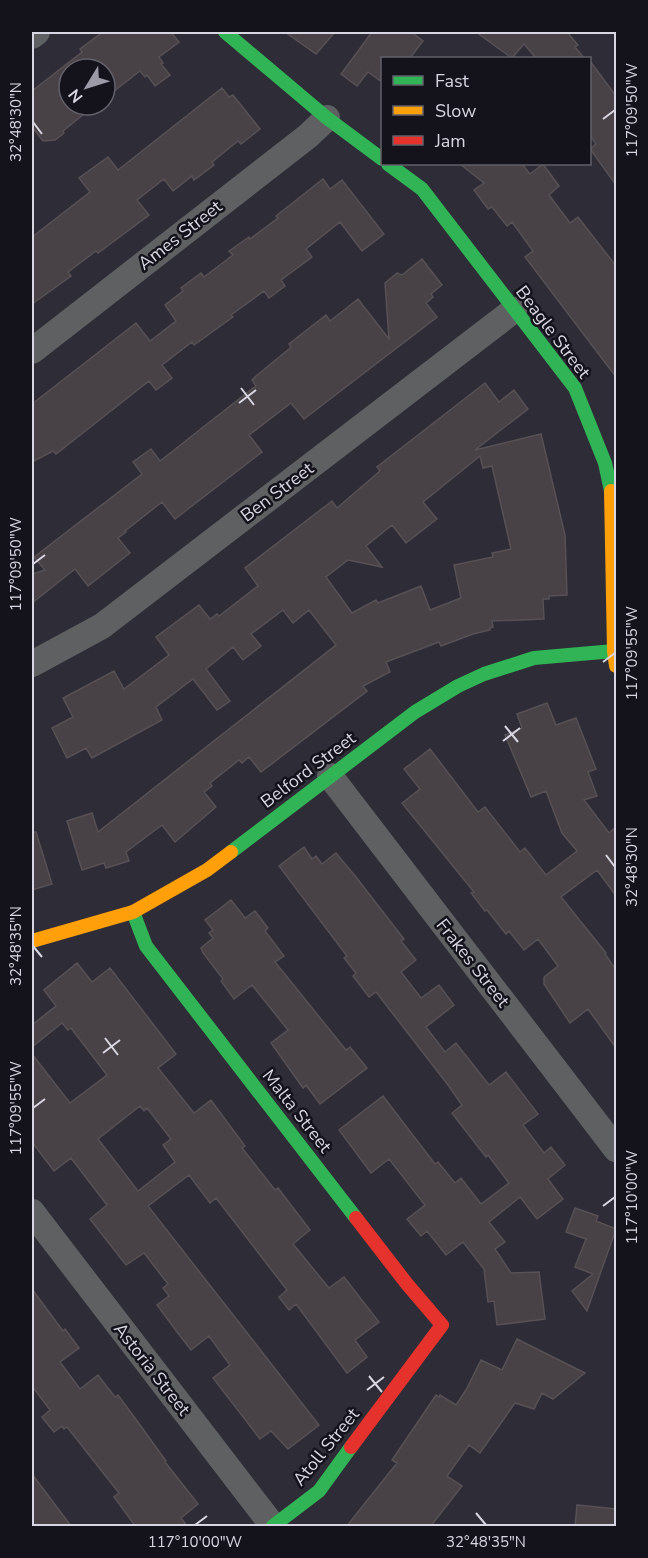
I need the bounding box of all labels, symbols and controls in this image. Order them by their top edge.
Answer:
north arrow [57,57,117,117]
legend [381,57,591,165]
text: 117°09'50"W [622,62,642,157]
text: Fast [435,69,470,93]
text: 32°48'30"N [6,82,26,162]
text: N [64,84,88,107]
text: Slow [435,99,476,123]
text: Jam [434,129,466,153]
street label: Ames Street [133,194,228,275]
street label: Beagle Street [510,281,596,384]
street label: Ben Street [236,456,319,527]
text: 117°09'50"W [6,516,26,611]
text: 117°09'55"W [622,605,642,700]
street label: Belford Street [256,726,361,814]
text: 32°48'30"N [622,827,642,907]
text: 32°48'35"N [6,906,26,986]
street label: Frakes Street [431,914,516,1013]
text: 117°09'55"W [6,1060,26,1155]
street label: Malta Street [257,1064,338,1158]
text: 117°10'00"W [622,1149,642,1244]
street label: Astoria Street [108,1318,196,1421]
street label: Atoll Street [287,1403,365,1491]
text: 117°10'00"W [148,1532,243,1552]
text: 32°48'35"N [446,1532,526,1552]

